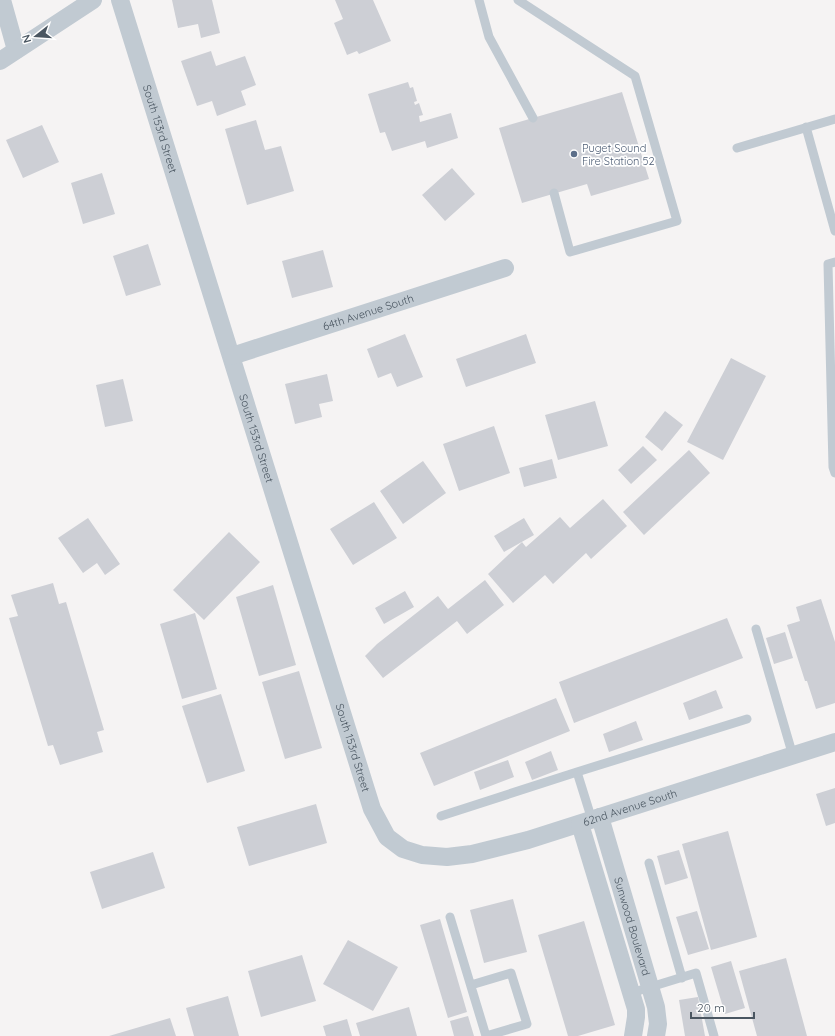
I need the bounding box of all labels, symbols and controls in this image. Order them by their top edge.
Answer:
north arrow [16,16,56,56]
text: N [19,33,34,45]
street label: South 153rd Street [140,83,181,175]
place label: Puget Sound Fire Station 52 [582,141,655,168]
marker: Puget Sound Fire Station 52 [569,149,579,159]
street label: 64th Avenue South [321,291,415,333]
street label: South 153rd Street [236,392,277,484]
street label: South 153rd Street [333,702,373,794]
street label: 62nd Avenue South [581,786,679,829]
street label: Sunwood Boulevard [611,875,653,977]
scale bar [691,994,754,1020]
text: 20 m [697,1000,725,1015]

